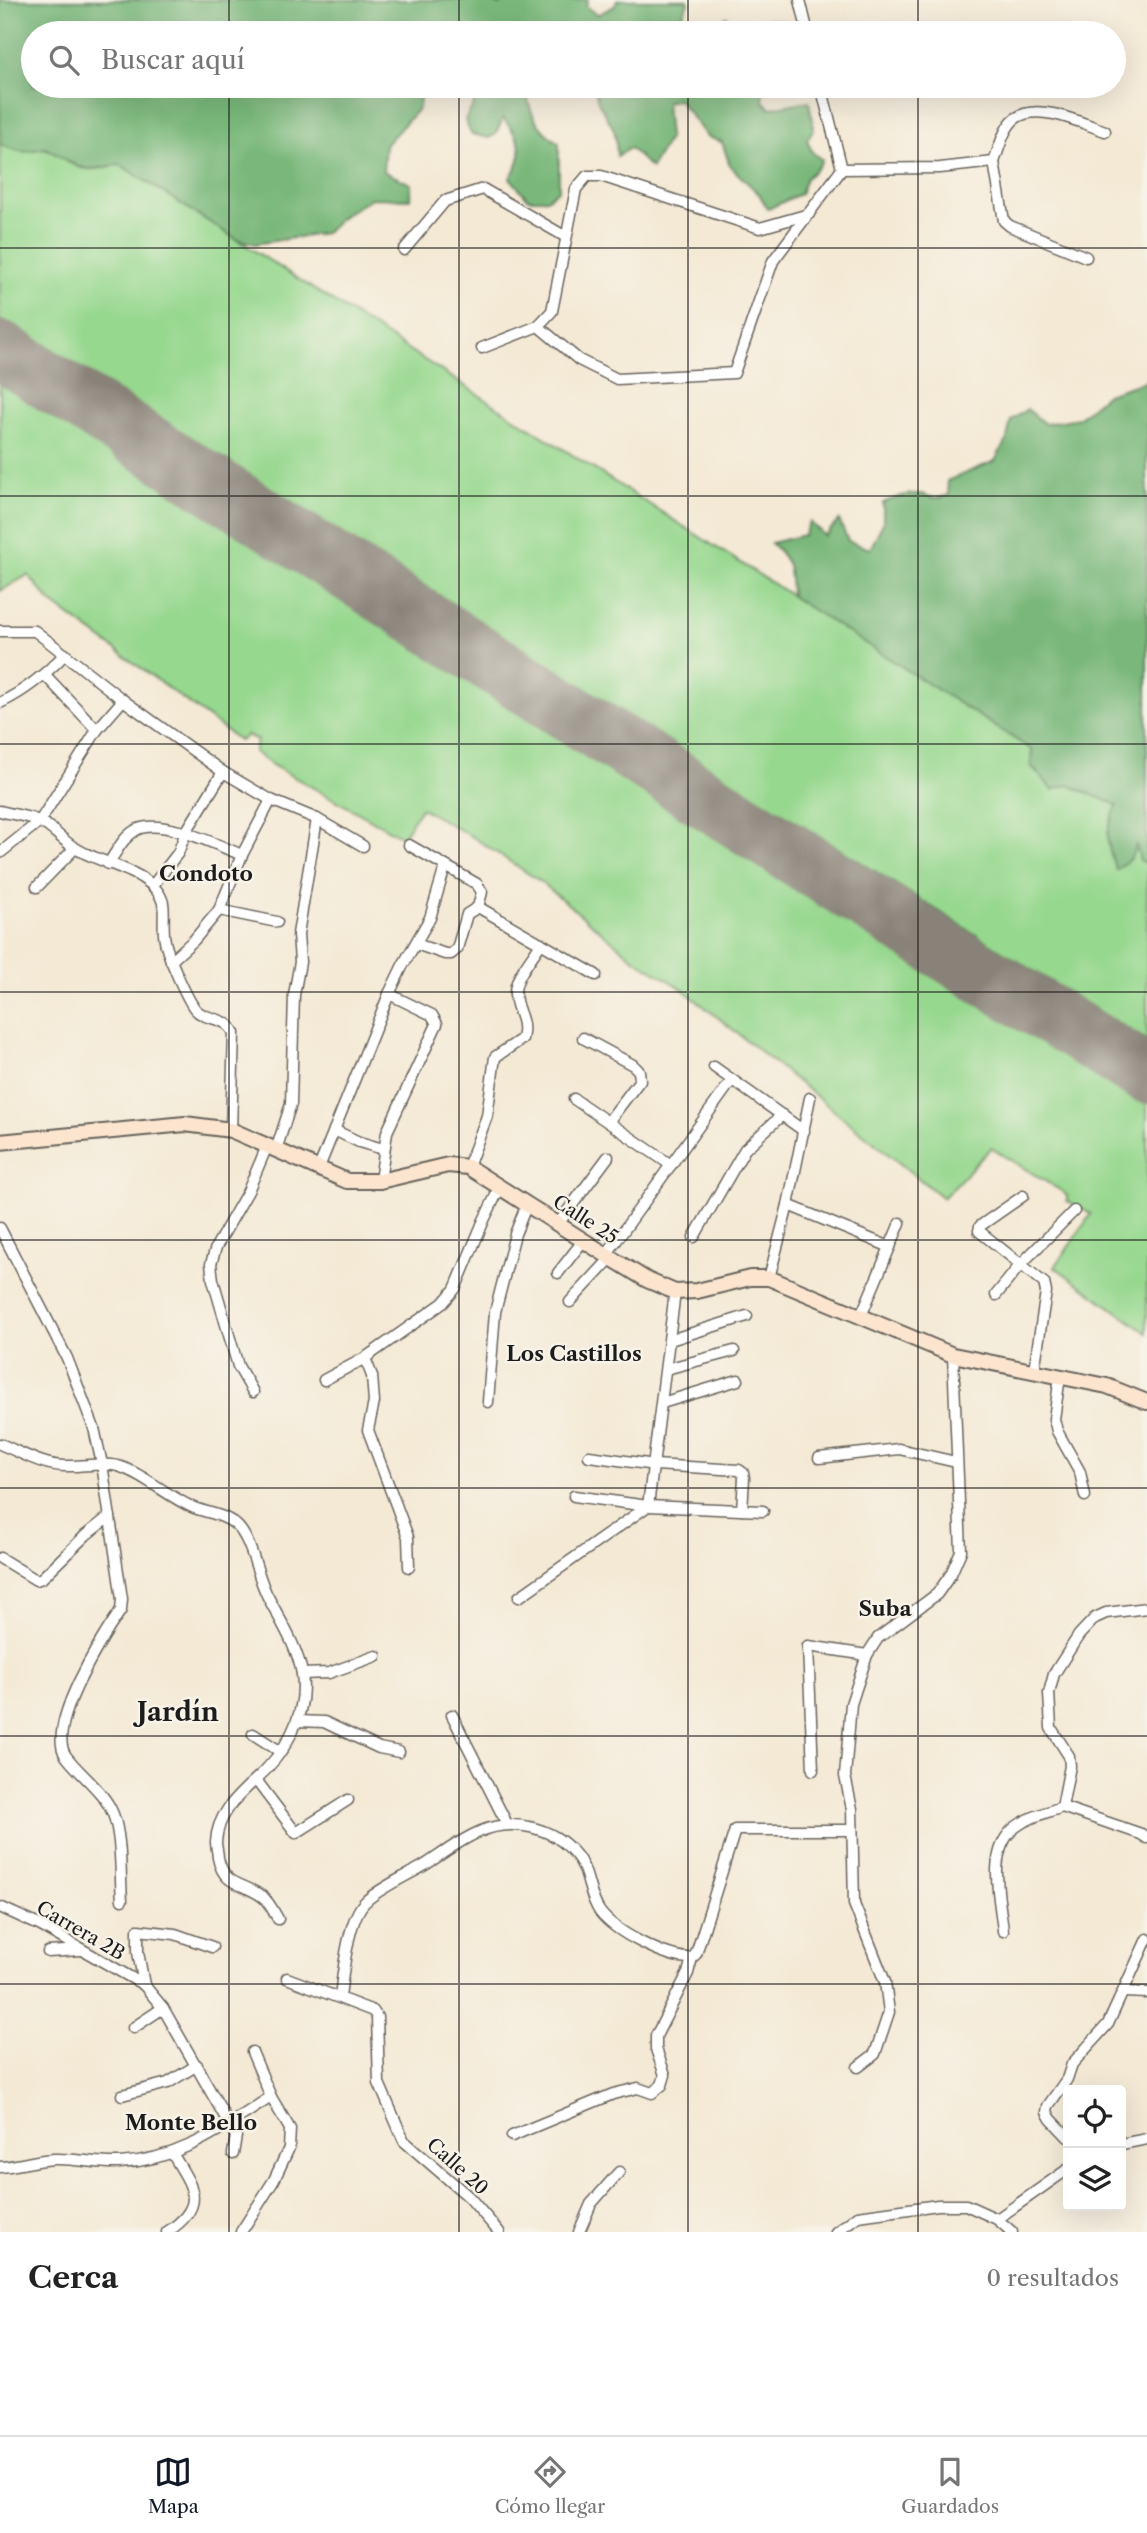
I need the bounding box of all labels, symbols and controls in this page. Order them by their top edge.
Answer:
search box [21,21,1126,98]
icon: search [45,41,83,79]
text: Buscar aquí [101,44,245,76]
district label: Condoto [159,861,253,886]
street label: Calle 25 [549,1190,623,1249]
district label: Los Castillos [506,1341,642,1366]
district label: Suba [858,1596,912,1621]
district label: Jardín [133,1696,219,1728]
street label: Carrera 2B [33,1896,129,1965]
map controls [1063,2085,1126,2211]
button: locate [1063,2085,1126,2148]
district label: Monte Bello [125,2110,257,2135]
street label: Calle 20 [422,2133,493,2200]
button: layers [1063,2148,1126,2211]
text: Cerca [28,2259,118,2296]
text: 0 resultados [987,2264,1119,2292]
tab: Mapa [148,2453,199,2518]
tab: Cómo llegar [495,2453,605,2518]
tab: Guardados [901,2453,999,2518]

